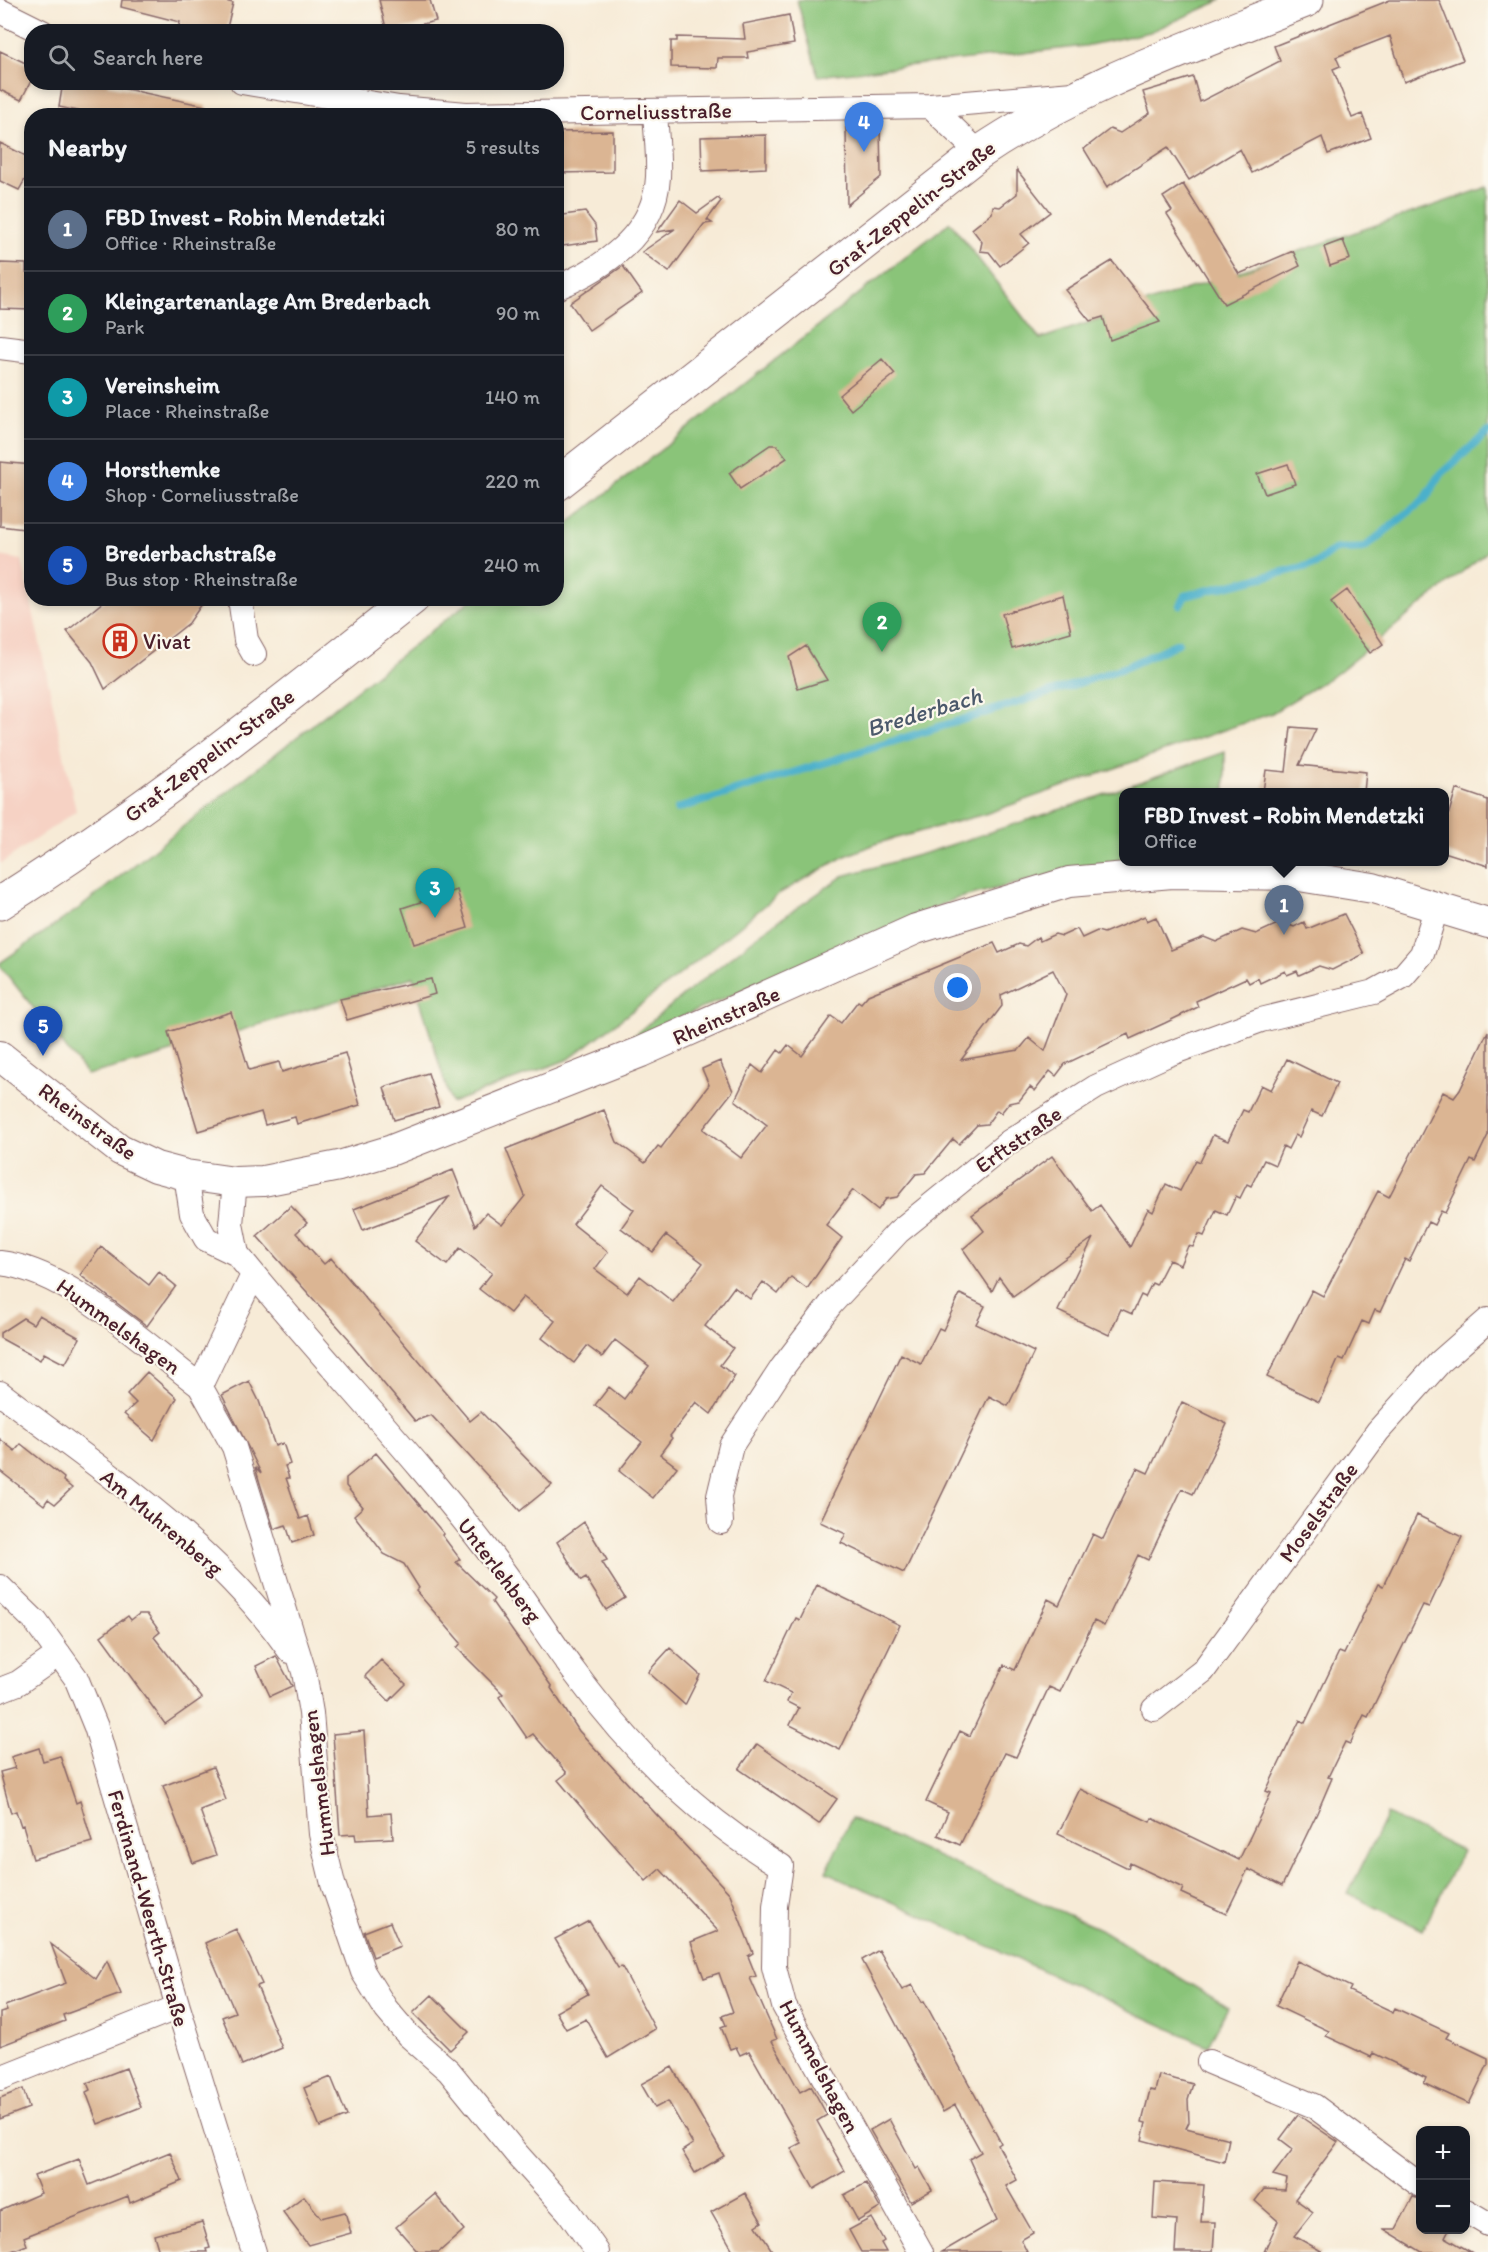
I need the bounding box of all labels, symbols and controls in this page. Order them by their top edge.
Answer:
search box [24,24,564,90]
icon: search [45,41,78,74]
text: Search here [93,44,203,71]
street label: Corneliusstraße [580,97,732,126]
pin: 4 [844,102,884,152]
text: Nearby [48,131,127,163]
street label: Graf-Zeppelin-Straße [822,134,1001,283]
text: 5 results [466,135,540,159]
text: FBD Invest - Robin Mendetzki [105,204,385,231]
text: 1 [63,217,72,241]
text: 80 m [495,217,540,241]
text: Office · Rheinstraße [105,231,276,255]
text: Kleingartenanlage Am Brederbach [105,288,430,315]
text: 2 [62,301,73,325]
text: 90 m [496,301,540,325]
text: Park [105,315,144,339]
text: Vereinsheim [105,372,220,399]
text: 3 [62,385,73,409]
text: 140 m [485,385,540,409]
text: Place · Rheinstraße [105,399,269,423]
text: Horsthemke [105,456,220,483]
text: 4 [61,469,74,493]
text: 220 m [485,469,540,493]
text: Shop · Corneliusstraße [105,483,299,507]
text: Brederbachstraße [105,540,276,567]
text: 5 [62,553,73,577]
text: 240 m [484,553,540,577]
text: Bus stop · Rheinstraße [105,567,298,591]
pin: 2 [862,602,902,652]
building icon: Vivat [102,623,138,659]
place label: Vivat [143,628,191,655]
water label: Brederbach [863,680,985,743]
street label: Graf-Zeppelin-Straße [119,683,300,828]
popup [1119,788,1449,866]
text: FBD Invest - Robin Mendetzki [1144,802,1424,829]
text: Office [1144,829,1197,853]
pin: 3 [416,868,454,918]
pin: 1 [1264,886,1304,935]
your location [943,973,972,1002]
street label: Rheinstraße [668,980,784,1051]
pin: 5 [24,1006,63,1056]
street label: Rheinstraße [33,1077,142,1166]
street label: Erftstraße [970,1100,1067,1179]
street label: Hummelshagen [51,1272,187,1381]
street label: Moselstraße [1273,1457,1364,1568]
street label: Am Muhrenberg [95,1463,229,1582]
street label: Unterlehberg [451,1512,548,1629]
street label: Hummelshagen [296,1708,341,1858]
street label: Ferdinand-Weerth-Straße [102,1787,195,2030]
street label: Hummelshagen [773,1995,866,2138]
map controls [1416,2126,1470,2234]
button: + [1416,2126,1470,2180]
button: − [1416,2180,1470,2234]

